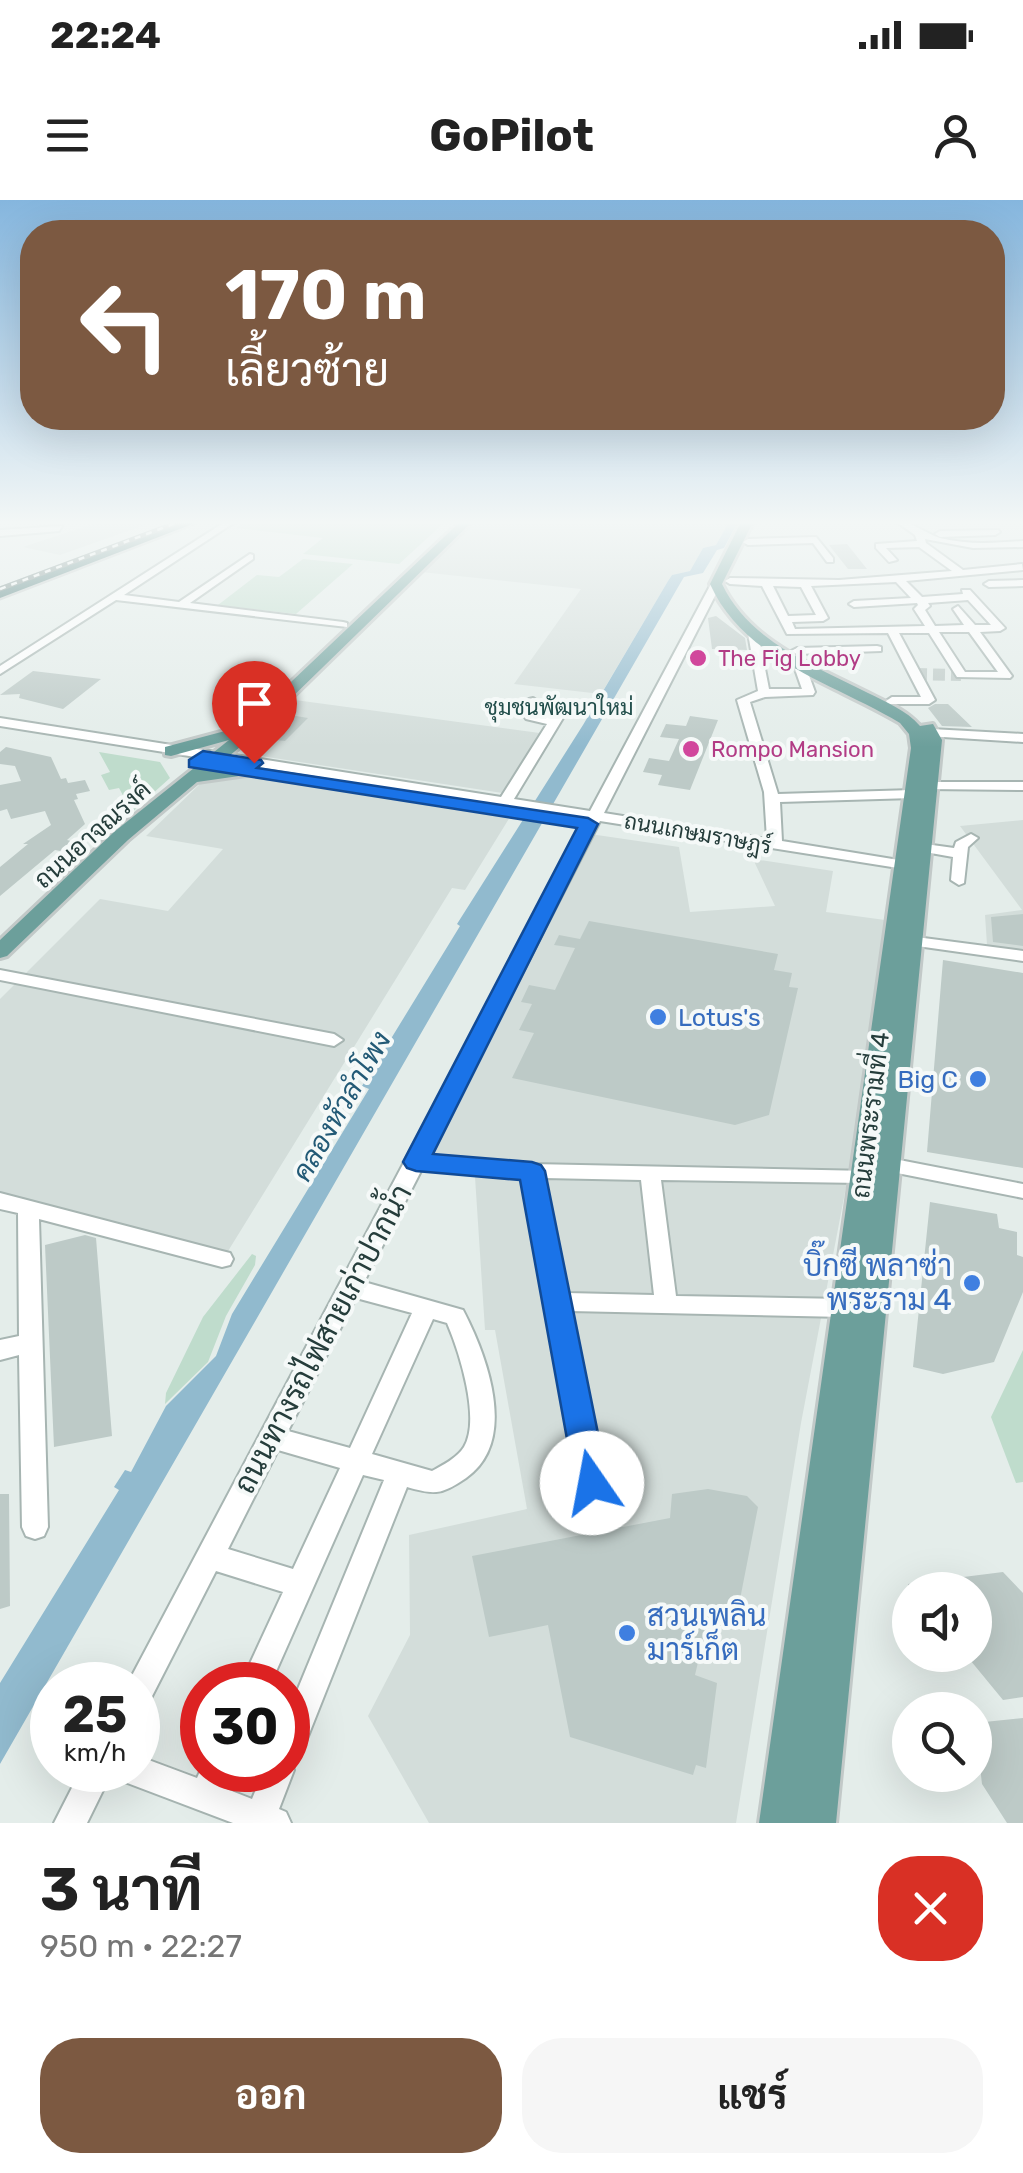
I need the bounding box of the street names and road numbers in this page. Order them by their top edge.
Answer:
street label: ถนนอาจณรงค์ [26,772,156,894]
street label: ถนนเกษมราษฎร์ [622,806,774,862]
street label: ถนนพระรามที่ 4 [838,1029,895,1200]
street label: ถนนทางรถไฟสายเก่าปากน้ำ [218,1174,420,1499]

